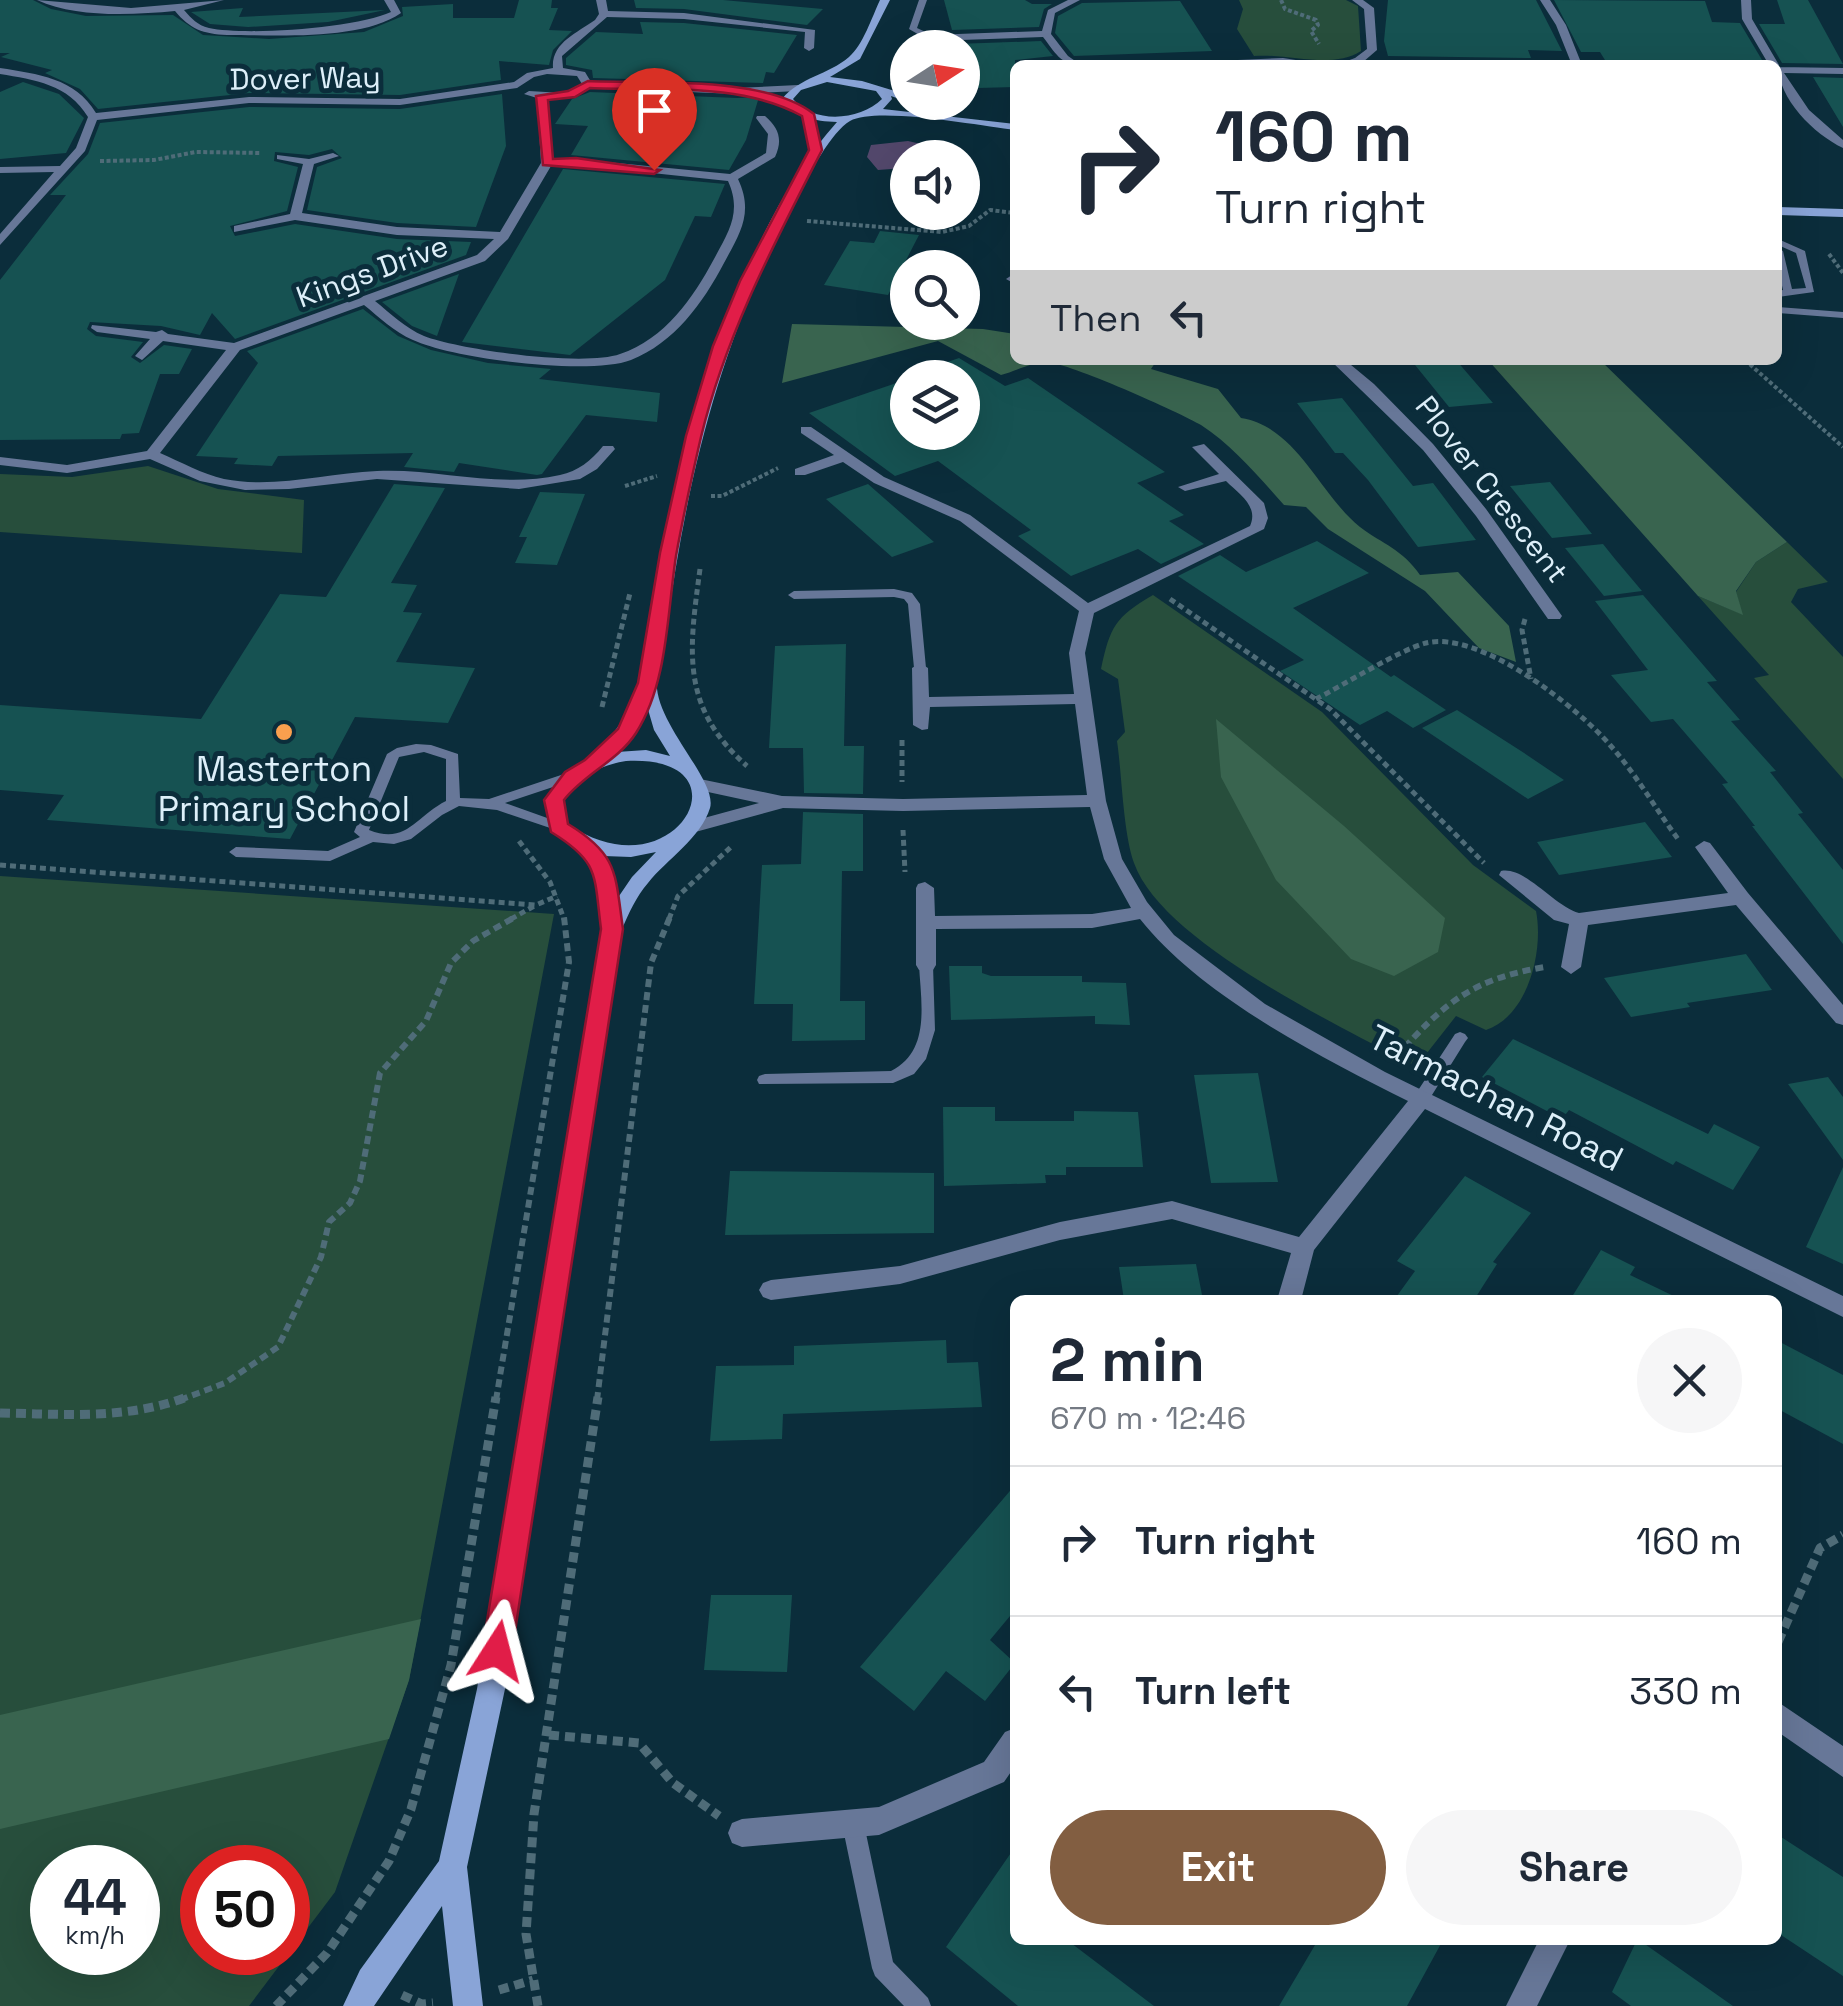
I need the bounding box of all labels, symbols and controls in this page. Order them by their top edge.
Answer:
north arrow [890,30,980,120]
map controls [890,30,980,450]
street label: Dover Way [229,57,381,99]
pin [612,68,697,171]
icon: arrive [627,83,682,138]
text: 160 m [1215,92,1413,181]
icon: right [1050,100,1180,230]
button: sound [890,140,980,230]
text: Turn right [1215,179,1426,236]
street label: Kings Drive [291,226,453,316]
button: search [890,250,980,340]
icon: left [1161,290,1216,345]
text: Then [1050,294,1141,342]
button: layers [890,360,980,450]
street label: Plover Crescent [1407,388,1577,590]
marker: Masterton Primary School [273,721,295,743]
place label: Masterton Primary School [158,747,410,831]
street label: Tarmachan Road [1362,1015,1630,1181]
text: 2 min [1050,1322,1205,1399]
button: close [1637,1328,1742,1433]
text: 670 m · 12:46 [1050,1398,1246,1438]
icon: right [1050,1514,1105,1569]
text: Turn right [1135,1517,1316,1565]
text: 160 m [1636,1517,1742,1565]
position arrow [445,1599,549,1703]
icon: left [1050,1664,1105,1719]
text: Turn left [1135,1667,1291,1715]
text: 330 m [1629,1667,1742,1715]
button: Exit [1050,1810,1386,1925]
button: Share [1406,1810,1742,1925]
speed limit sign: 50 [180,1845,310,1975]
text: 44 [63,1866,127,1930]
text: km/h [65,1919,125,1951]

